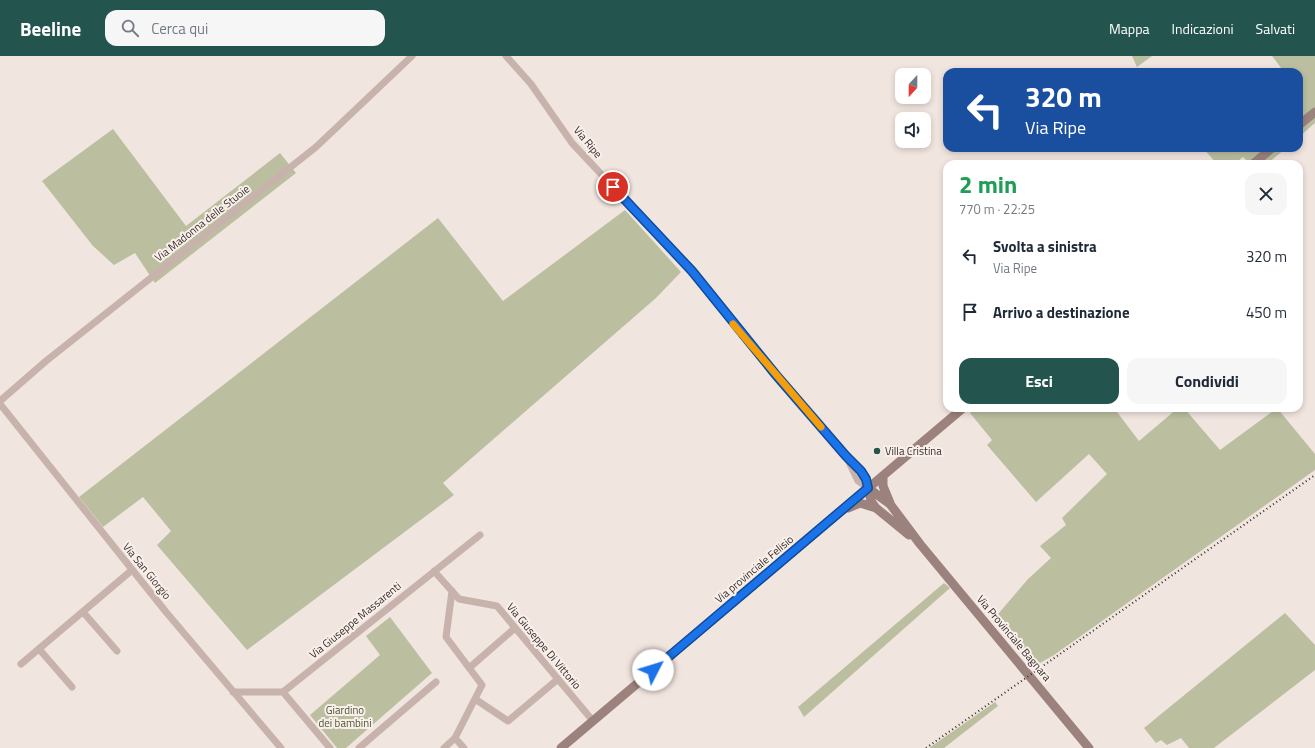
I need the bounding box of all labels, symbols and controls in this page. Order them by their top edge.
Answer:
search box [105,10,385,46]
text: Beeline [20,14,81,43]
icon: search [119,17,141,39]
text: Cerca qui [151,17,208,40]
text: Mappa [1109,18,1150,39]
text: Indicazioni [1172,18,1234,39]
text: Salvati [1256,18,1295,39]
north arrow [895,68,931,104]
map controls [895,68,931,148]
text: 320 m [1025,75,1102,118]
icon: left [959,84,1011,136]
button: sound [895,112,931,148]
text: Via Ripe [1025,114,1086,141]
street label: Via Ripe [570,123,606,162]
text: 2 min [959,166,1017,202]
pin [596,170,630,204]
button: close [1245,173,1287,215]
icon: arrive [602,176,624,198]
street label: Via Madonna delle Stuoie [151,181,253,265]
text: 770 m · 22:25 [959,199,1035,219]
text: Svolta a sinistra [993,235,1097,258]
icon: left [959,245,981,267]
text: 320 m [1246,245,1287,268]
text: Via Ripe [993,258,1037,278]
icon: arrive [959,301,981,323]
text: Arrivo a destinazione [993,301,1130,324]
text: 450 m [1246,301,1287,324]
button: Esci [959,358,1119,404]
button: Condividi [1127,358,1287,404]
place label: Villa Cristina [885,443,942,459]
marker: Villa Cristina [872,446,882,456]
street label: Via provinciale Felisio [711,531,797,607]
street label: Via San Giorgio [119,539,175,603]
street label: Via Giuseppe Massarenti [306,578,404,662]
street label: Via Provinciale Bagnara [973,591,1055,685]
street label: Via Giuseppe Di Vittorio [503,599,585,693]
position arrow [632,649,674,691]
park label: Giardino dei bambini [318,702,372,731]

